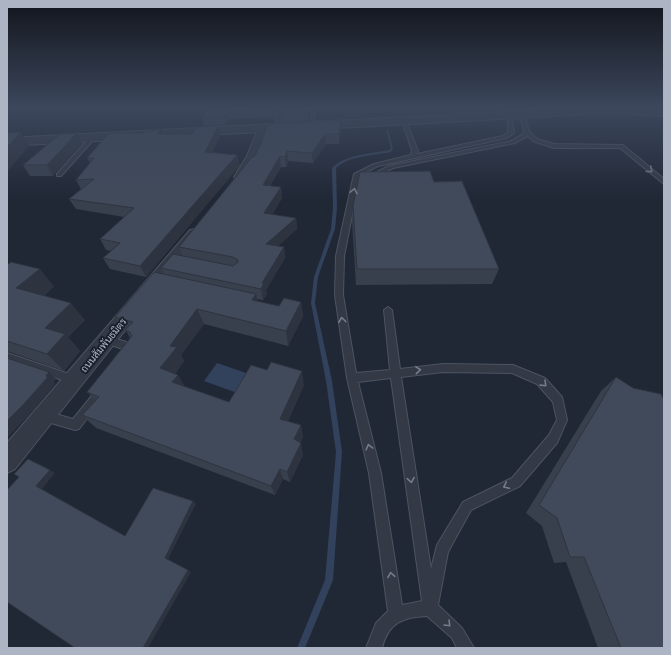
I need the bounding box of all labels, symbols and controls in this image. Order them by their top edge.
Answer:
one-way arrow [645,166,652,173]
one-way arrow [349,188,357,195]
street label: ถนนสัมพันธมิตร [77,315,129,375]
one-way arrow [338,317,347,323]
one-way arrow [415,365,421,374]
one-way arrow [539,380,547,387]
one-way arrow [365,444,373,450]
one-way arrow [406,477,415,483]
one-way arrow [503,481,511,489]
one-way arrow [387,572,396,578]
one-way arrow [443,619,451,627]

